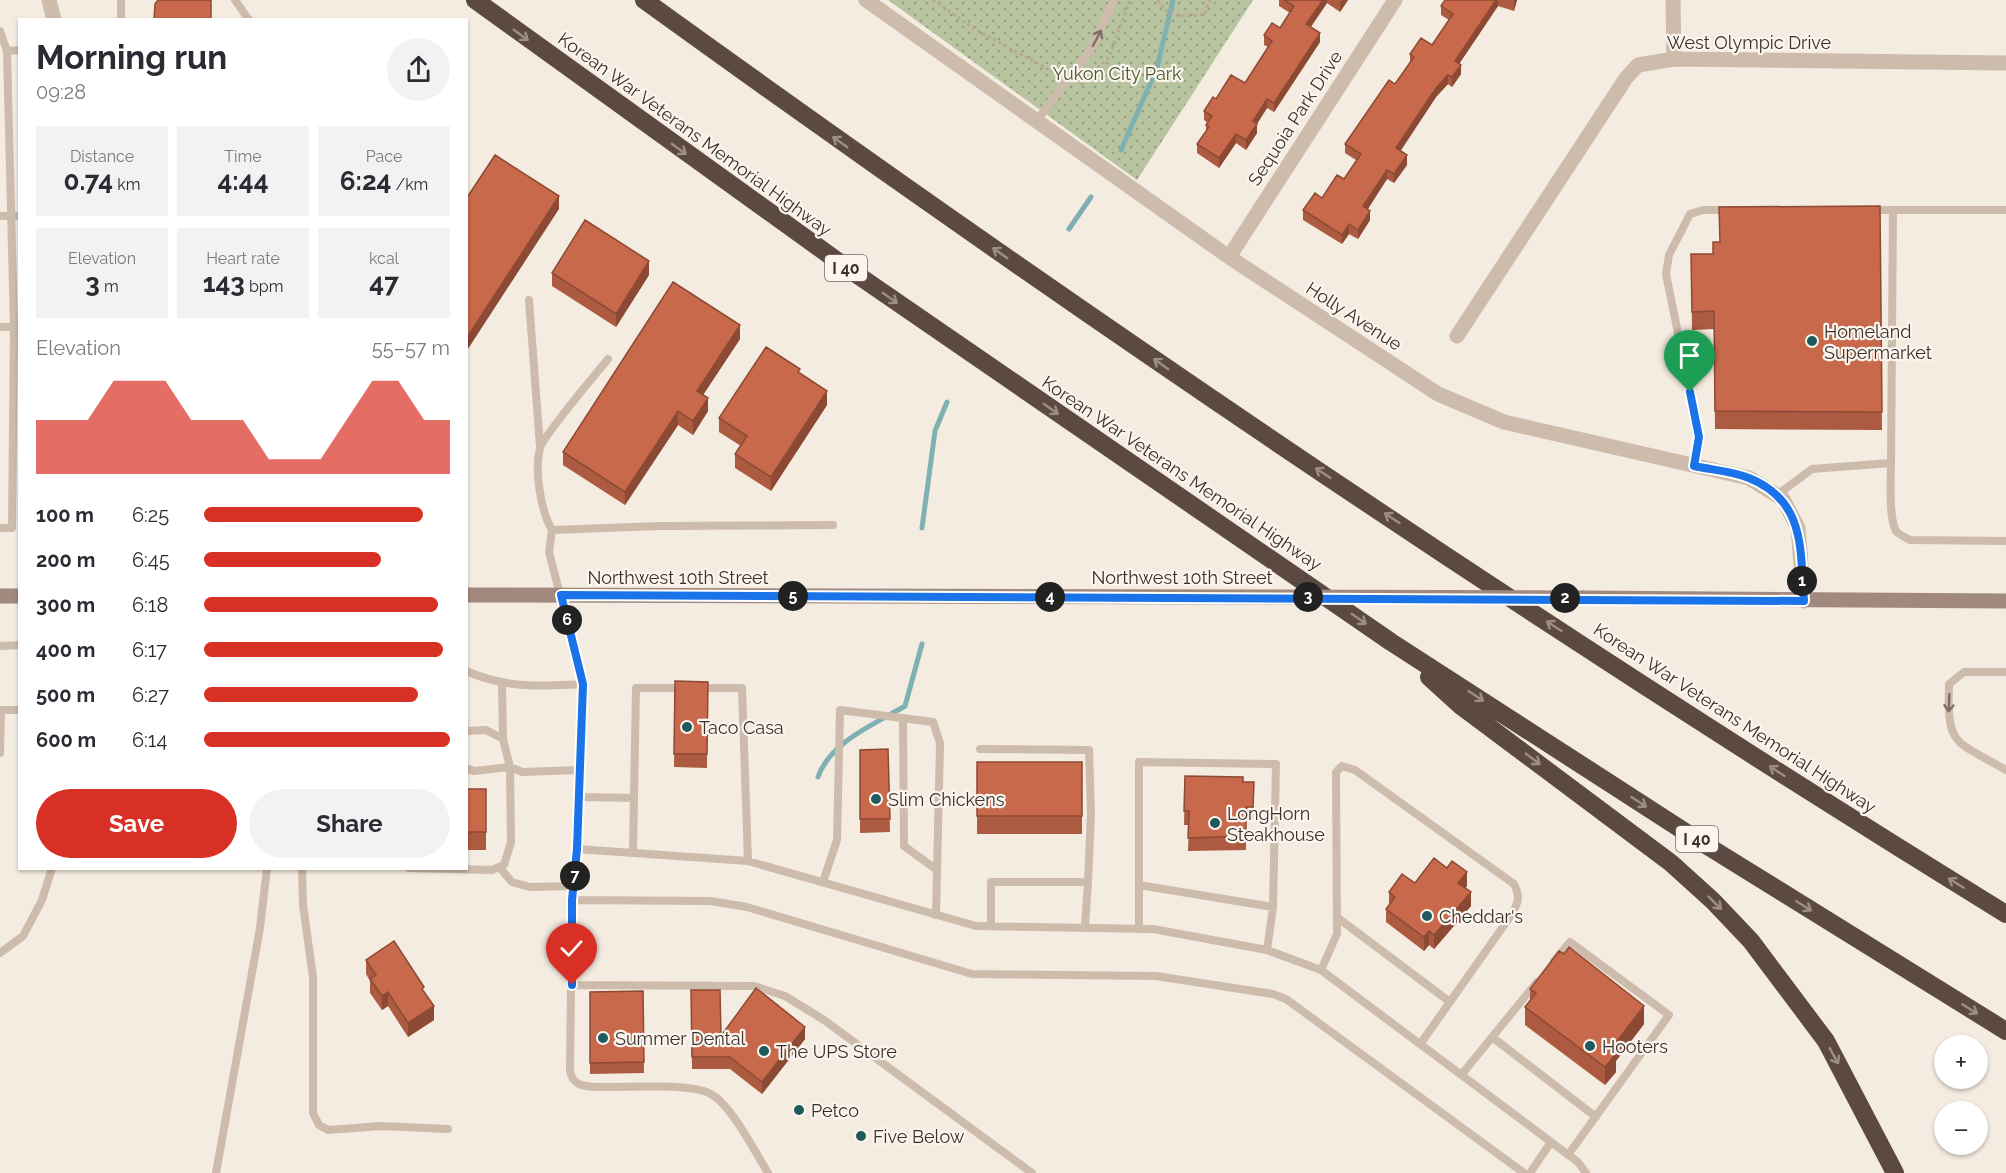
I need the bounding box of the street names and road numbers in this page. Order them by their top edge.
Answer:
street label: Korean War Veterans Memorial Highway [554,28,836,240]
street label: West Olympic Drive [1667,32,1832,53]
street label: Sequoia Park Drive [1244,46,1347,189]
road number: I 40 [825,255,867,281]
street label: Holly Avenue [1302,277,1406,355]
street label: Korean War Veterans Memorial Highway [1038,371,1326,575]
street label: Northwest 10th Street [587,567,769,588]
street label: Northwest 10th Street [1091,567,1273,588]
street label: Korean War Veterans Memorial Highway [1590,619,1880,818]
road number: I 40 [1676,826,1718,852]

